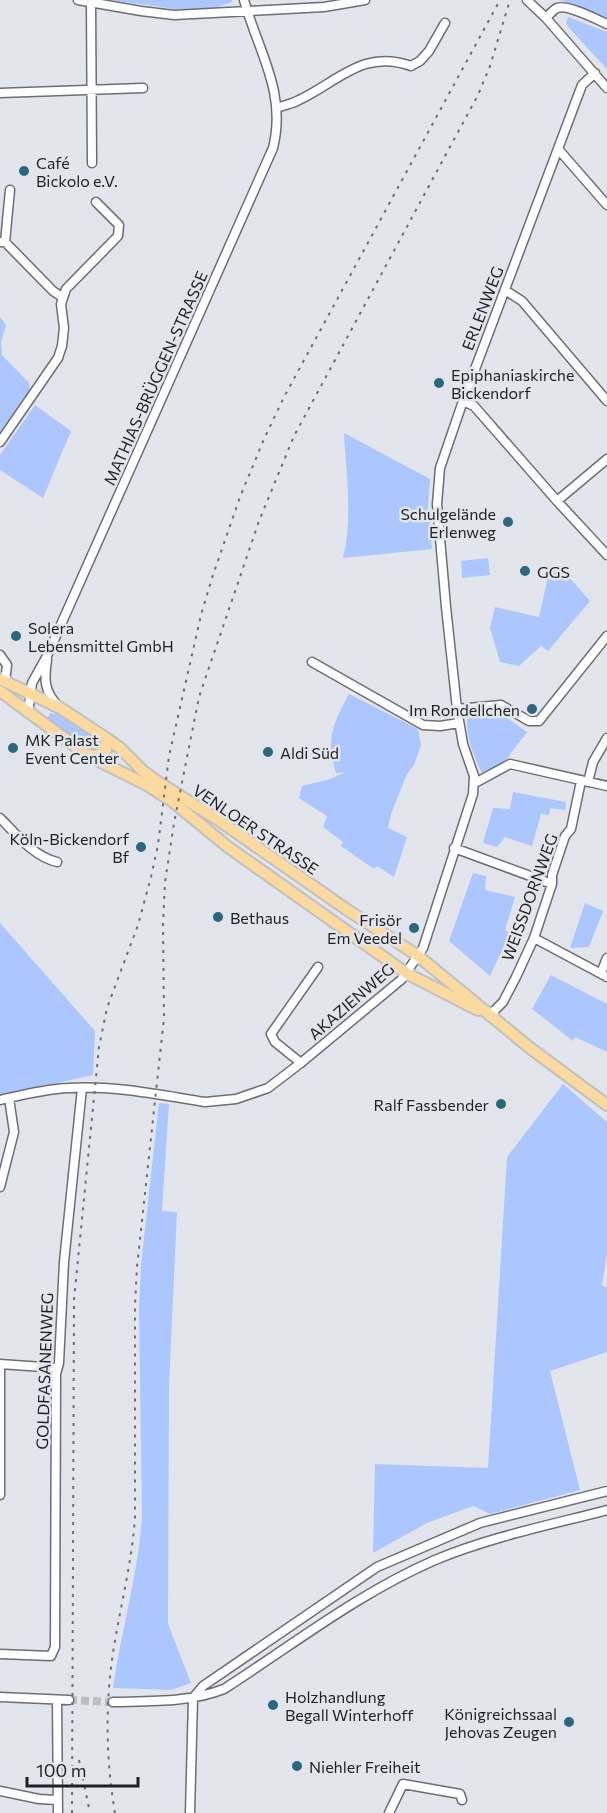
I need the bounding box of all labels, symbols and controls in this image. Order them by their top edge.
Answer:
place label: Café Bickolo e.V. [36,153,118,190]
marker: Café Bickolo e.V. [17,164,31,178]
street label: ERLENWEG [457,263,507,353]
street label: MATHIAS-BRÜGGEN-STRASSE [99,268,211,488]
place label: Epiphaniaskirche Bickendorf [451,365,574,402]
marker: Epiphaniaskirche Bickendorf [432,376,446,390]
place label: Schulgelände Erlenweg [400,504,496,541]
marker: Schulgelände Erlenweg [501,515,515,529]
place label: GGS [537,562,570,581]
marker: GGS [518,564,532,578]
place label: Solera Lebensmittel GmbH [28,618,174,655]
marker: Solera Lebensmittel GmbH [9,629,23,643]
place label: Im Rondellchen [409,700,520,719]
marker: Im Rondellchen [525,702,539,716]
place label: MK Palast Event Center [25,730,120,767]
marker: MK Palast Event Center [6,741,20,755]
place label: Aldi Süd [280,743,339,762]
marker: Aldi Süd [261,745,275,759]
street label: VENLOER STRASSE [190,780,322,878]
place label: Köln-Bickendorf Bf [10,829,130,866]
street label: WEISSDORNWEG [497,831,561,963]
marker: Köln-Bickendorf Bf [134,840,148,854]
place label: Bethaus [230,908,289,927]
marker: Bethaus [211,910,225,924]
place label: Frisör Em Veedel [327,910,403,947]
marker: Frisör Em Veedel [407,921,421,935]
street label: AKAZIENWEG [304,959,398,1043]
place label: Ralf Fassbender [374,1095,490,1114]
marker: Ralf Fassbender [494,1097,508,1111]
street label: GOLDFASANENWEG [32,1292,56,1450]
place label: Holzhandlung Begall Winterhoff [285,1687,414,1724]
marker: Holzhandlung Begall Winterhoff [266,1698,280,1712]
place label: Königreichssaal Jehovas Zeugen [444,1704,557,1741]
marker: Königreichssaal Jehovas Zeugen [562,1715,576,1729]
scale bar [27,1750,138,1788]
place label: Niehler Freiheit [309,1757,421,1776]
text: 100 m [36,1759,86,1781]
marker: Niehler Freiheit [290,1759,304,1773]

